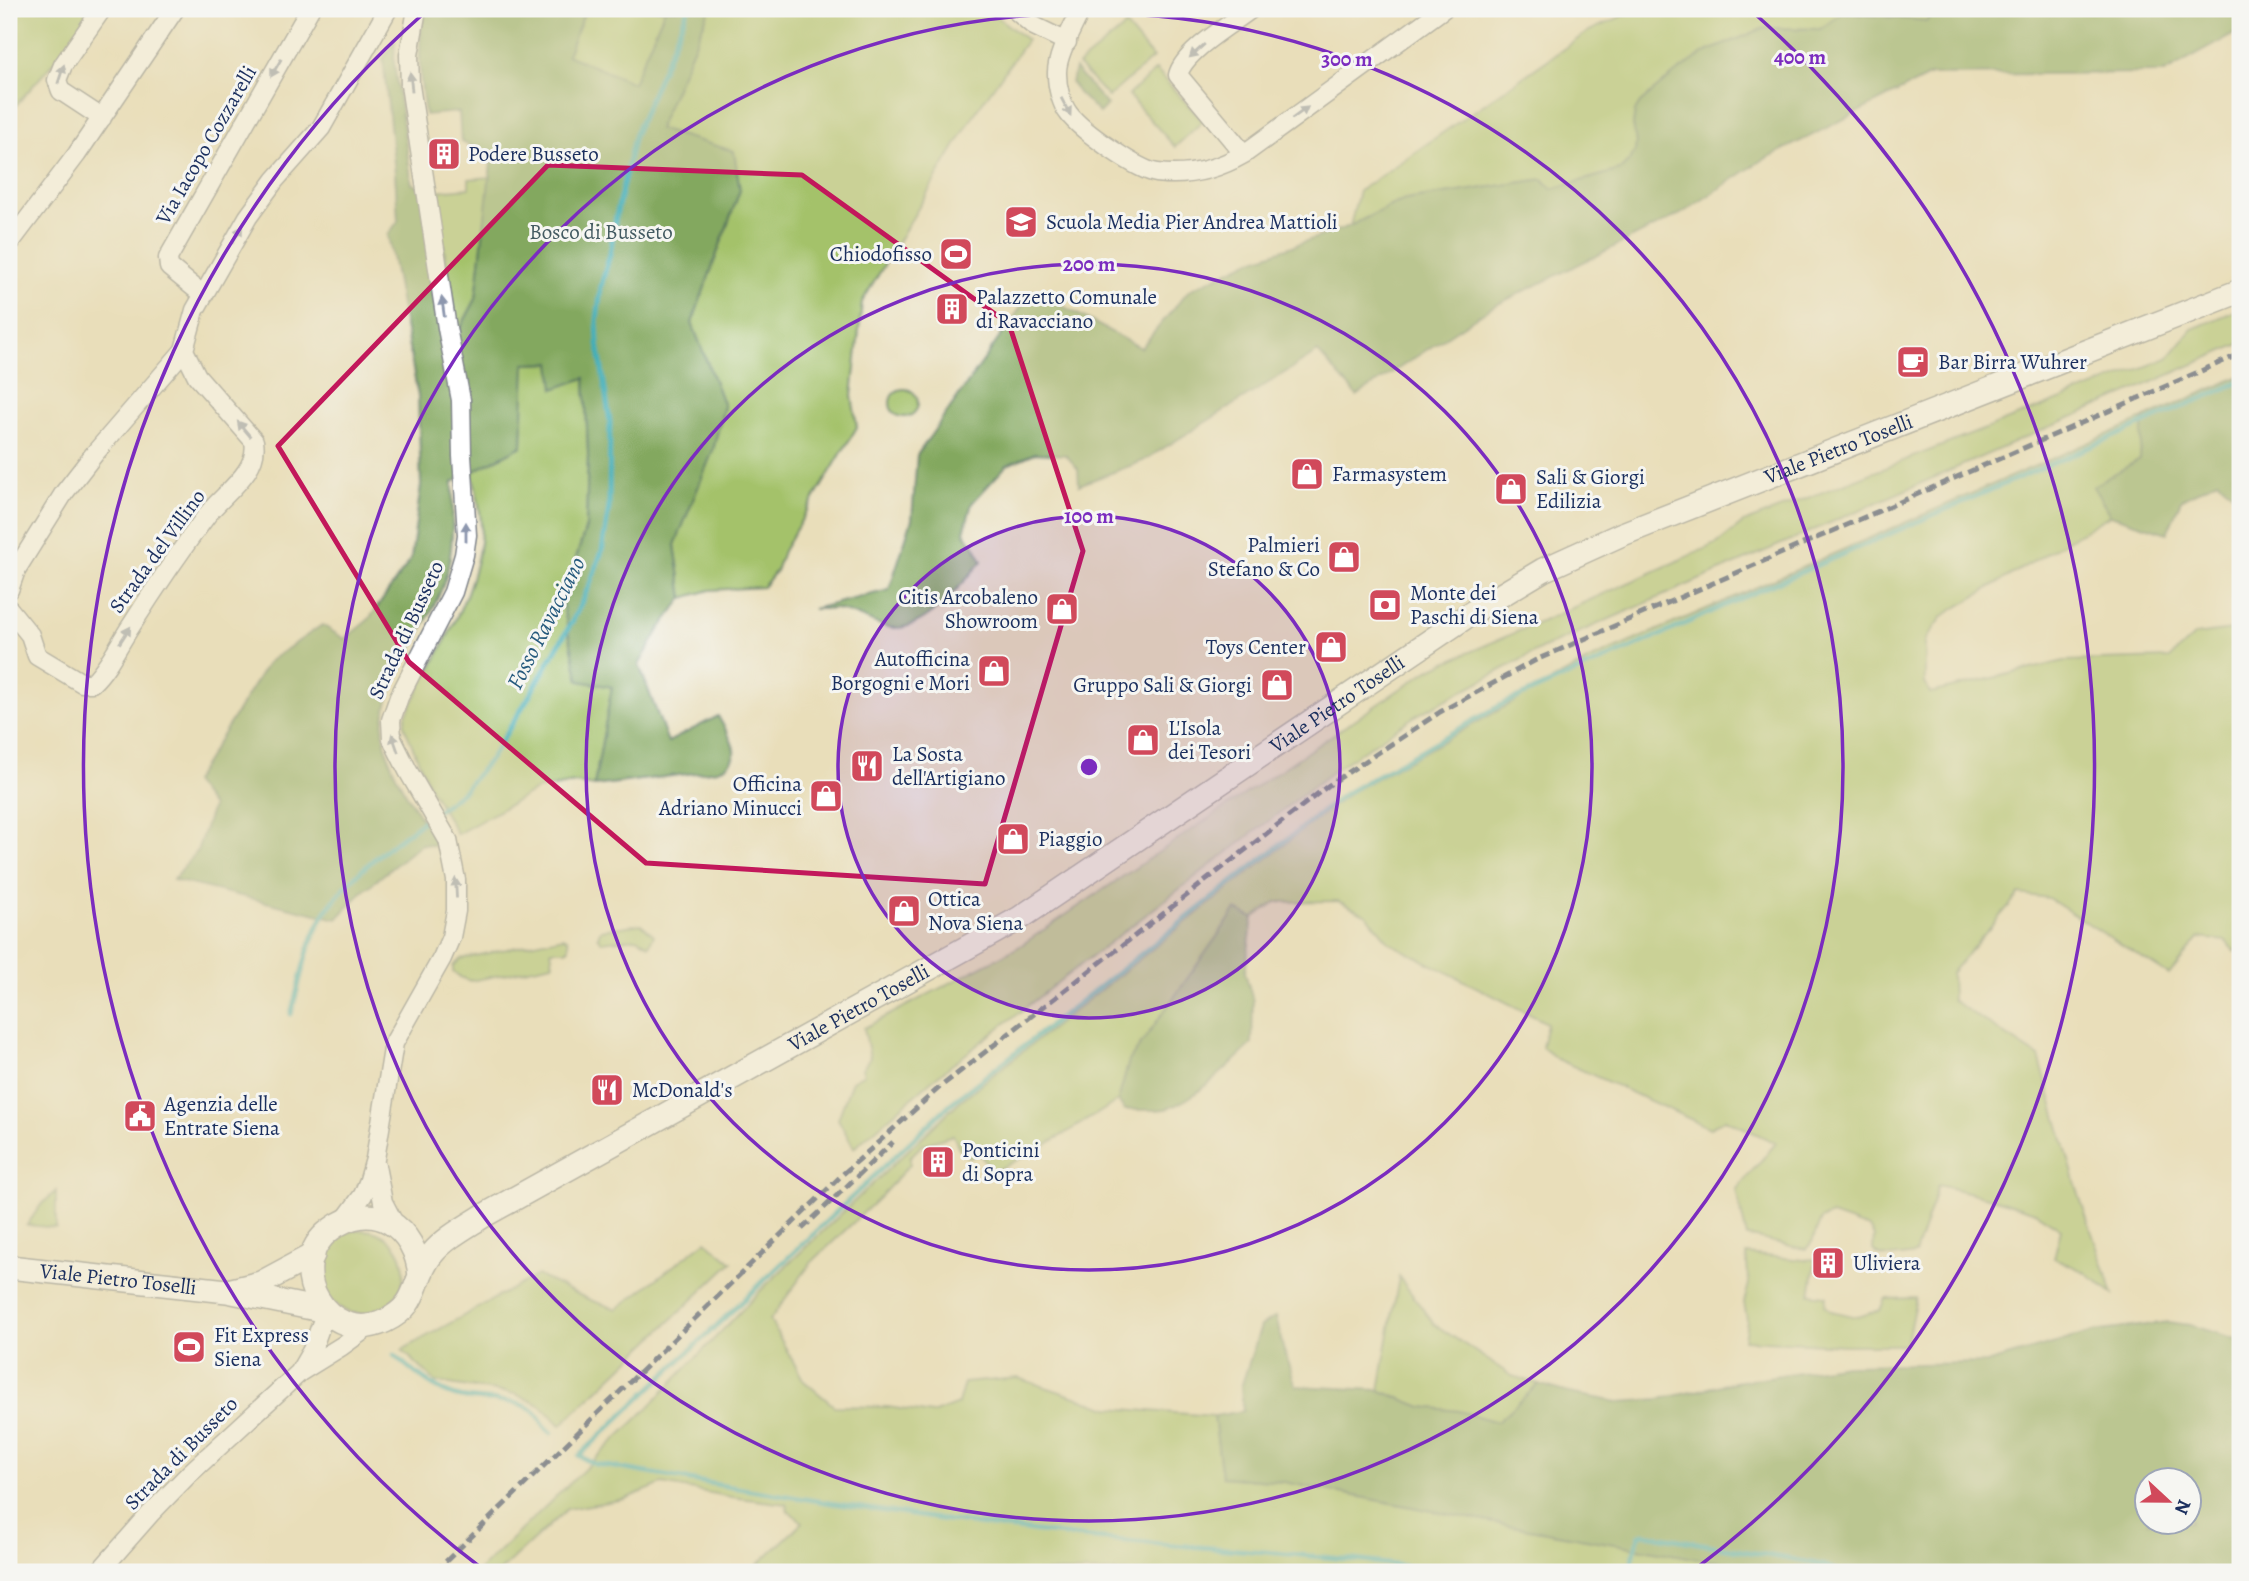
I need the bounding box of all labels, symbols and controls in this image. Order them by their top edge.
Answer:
one-way arrow [1189,42,1206,58]
text: 400 m [1774,43,1827,71]
text: 300 m [1321,45,1373,73]
one-way arrow [270,58,282,78]
street label: Via Iacopo Cozzarelli [149,60,263,230]
one-way arrow [57,63,67,84]
one-way arrow [405,71,416,93]
one-way arrow [1060,97,1072,117]
one-way arrow [1291,107,1309,121]
building icon: Podere Busseto [425,135,463,173]
place label: Podere Busseto [468,140,599,168]
school or university icon: Scuola Media Pier Andrea Mattioli [1002,203,1040,241]
place label: Scuola Media Pier Andrea Mattioli [1046,208,1338,236]
park label: Bosco di Busseto [529,218,673,246]
one-way arrow [231,226,243,245]
sports icon: Chiodofisso [937,235,975,273]
place label: Chiodofisso [830,240,932,268]
text: 200 m [1063,250,1116,278]
place label: Palazzetto Comunale di Ravacciano [976,283,1157,335]
building icon: Palazzetto Comunale di Ravacciano [933,290,971,328]
one-way arrow [438,296,449,318]
cafe icon: Bar Birra Wuhrer [1894,343,1932,381]
place label: Bar Birra Wuhrer [1938,348,2087,376]
street label: Viale Pietro Toselli [1759,407,1917,491]
one-way arrow [237,421,252,438]
shop icon: Farmasystem [1288,455,1326,493]
place label: Farmasystem [1332,460,1447,488]
place label: Sali & Giorgi Edilizia [1536,463,1645,515]
shop icon: Sali & Giorgi Edilizia [1492,470,1530,508]
street label: Strada del Villino [102,483,212,619]
text: 100 m [1064,502,1114,530]
one-way arrow [460,521,471,543]
place label: Palmieri Stefano & Co [1208,531,1320,583]
shop icon: Palmieri Stefano & Co [1325,538,1363,576]
water label: Fosso Ravacciano [499,551,593,695]
street label: Strada di Busseto [362,556,450,704]
place label: Monte dei Paschi di Siena [1410,579,1539,631]
place label: Citis Arcobaleno Showroom [898,583,1038,635]
bank icon: Monte dei Paschi di Siena [1366,586,1404,624]
shop icon: Citis Arcobaleno Showroom [1043,590,1081,628]
one-way arrow [118,626,131,645]
shop icon: Toys Center [1312,628,1350,666]
place label: Toys Center [1206,633,1306,661]
place label: Autofficina Borgogni e Mori [831,645,970,697]
street label: Viale Pietro Toselli [1263,648,1410,760]
shop icon: Autofficina Borgogni e Mori [975,652,1013,690]
shop icon: Gruppo Sali & Giorgi [1258,666,1296,704]
place label: Gruppo Sali & Giorgi [1073,671,1252,699]
place label: L'Isola dei Tesori [1168,714,1251,766]
shop icon: L'Isola dei Tesori [1124,721,1162,759]
one-way arrow [389,732,400,753]
place label: La Sosta dell'Artigiano [892,740,1005,792]
restaurant icon: La Sosta dell'Artigiano [848,747,886,785]
centre of rings [1077,755,1101,779]
place label: Officina Adriano Minucci [658,770,802,822]
shop icon: Officina Adriano Minucci [807,777,845,815]
shop icon: Piaggio [994,820,1032,858]
place label: Piaggio [1038,825,1103,853]
one-way arrow [450,877,461,899]
place label: Ottica Nova Siena [928,885,1024,937]
shop icon: Ottica Nova Siena [885,892,923,930]
street label: Viale Pietro Toselli [782,957,934,1058]
restaurant icon: McDonald's [588,1071,626,1109]
place label: McDonald's [632,1076,733,1104]
place label: Agenzia delle Entrate Siena [163,1090,280,1142]
public building icon: Agenzia delle Entrate Siena [121,1097,159,1135]
place label: Ponticini di Sopra [962,1136,1040,1188]
building icon: Ponticini di Sopra [919,1143,957,1181]
building icon: Uliviera [1809,1244,1847,1282]
place label: Uliviera [1853,1249,1921,1277]
street label: Viale Pietro Toselli [38,1256,198,1302]
place label: Fit Express Siena [214,1321,309,1373]
sports icon: Fit Express Siena [170,1328,208,1366]
street label: Strada di Busseto [118,1390,244,1516]
north arrow [2134,1466,2204,1536]
text: N [2168,1496,2197,1518]

